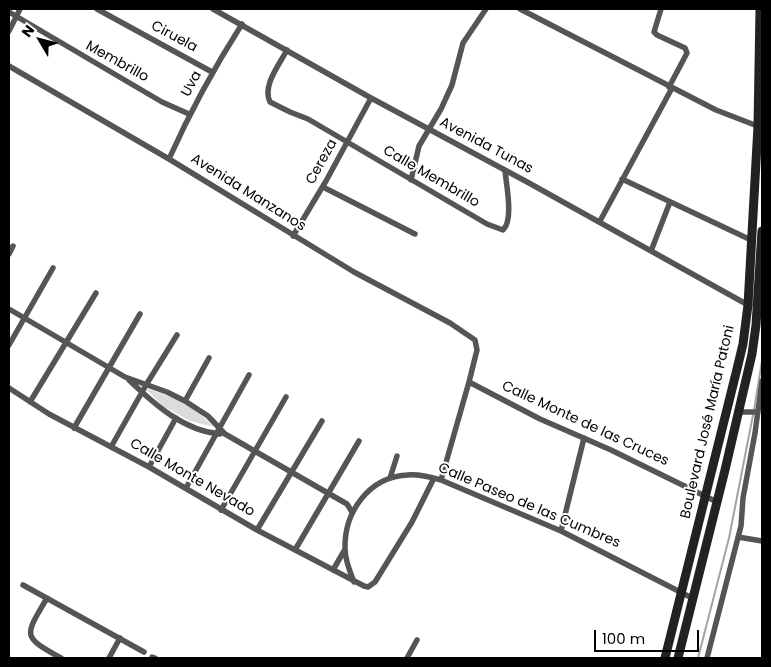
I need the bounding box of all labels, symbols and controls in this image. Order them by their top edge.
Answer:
north arrow [15,15,65,65]
street label: Ciruela [148,18,200,56]
text: N [17,21,39,41]
street label: Membrillo [83,38,151,86]
street label: Uva [178,68,206,100]
street label: Avenida Tunas [436,114,536,178]
street label: Cereza [303,136,341,188]
street label: Calle Membrillo [380,143,482,211]
street label: Avenida Manzanos [187,151,309,235]
street label: Boulevard José María Patoni [678,324,738,520]
street label: Calle Monte de las Cruces [499,378,671,470]
street label: Calle Monte Nevado [127,435,257,521]
street label: Calle Paseo de las Cumbres [435,460,623,552]
scale bar [596,620,701,652]
text: 100 m [602,628,645,649]

